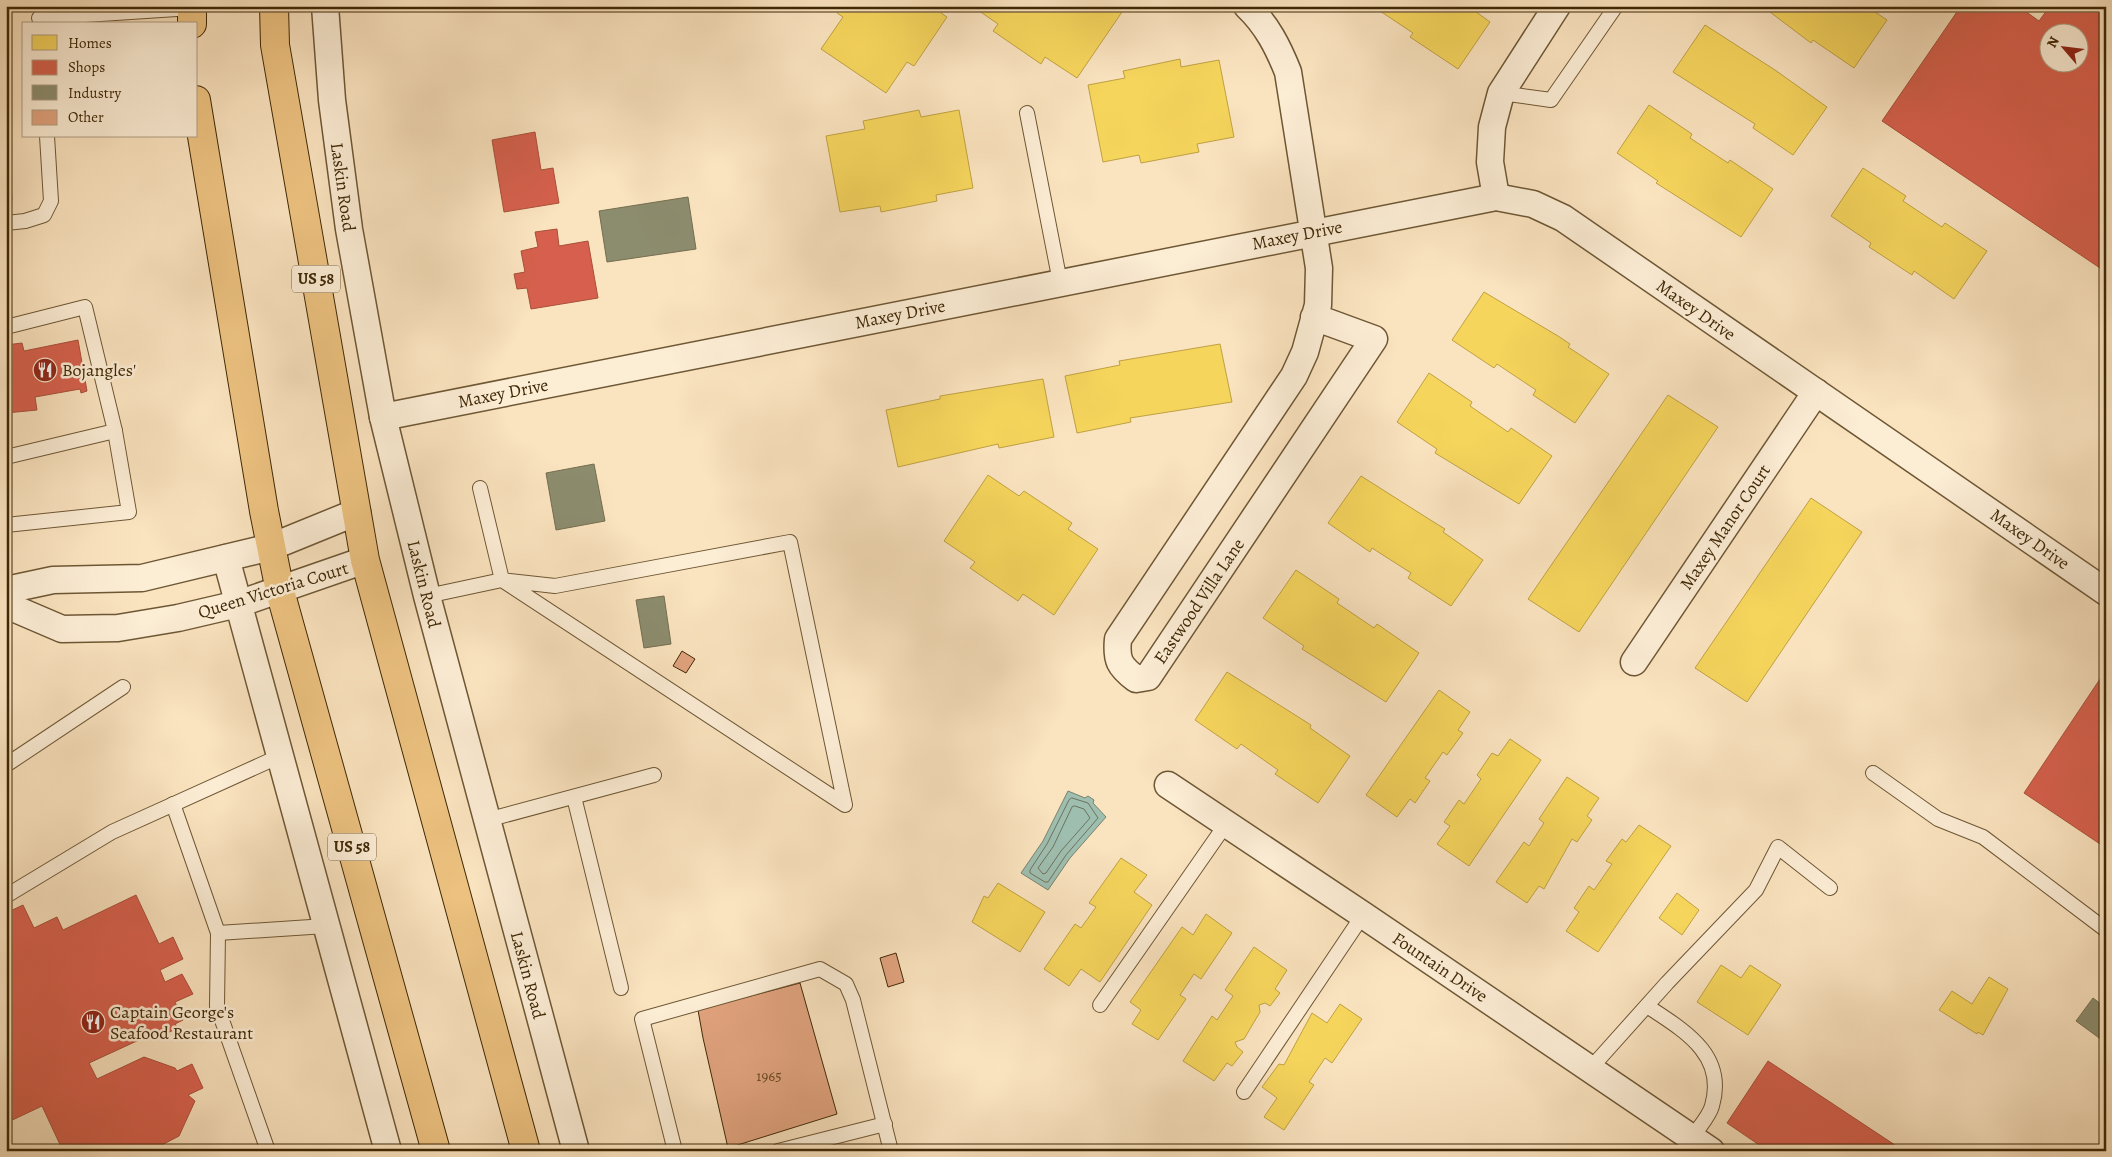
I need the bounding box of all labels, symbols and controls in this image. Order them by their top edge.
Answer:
legend [22,22,198,138]
north arrow [2040,22,2090,72]
text: Homes [68,33,112,53]
text: N [2042,33,2064,51]
text: Shops [68,57,105,77]
text: Industry [68,83,122,103]
text: Other [68,107,104,127]
street label: Laskin Road [325,141,361,233]
street label: Maxey Drive [1250,214,1344,256]
road number: US 58 [292,266,340,292]
street label: Maxey Drive [1652,274,1740,346]
street label: Maxey Drive [853,293,947,335]
restaurant icon: Bojangles' [32,357,58,383]
place label: Bojangles' [62,358,136,382]
street label: Maxey Drive [456,372,550,414]
street label: Maxey Manor Court [1674,460,1776,594]
street label: Maxey Drive [1986,503,2074,575]
street label: Eastwood Villa Lane [1148,533,1250,669]
street label: Laskin Road [402,538,447,631]
street label: Queen Victoria Court [195,556,351,624]
road number: US 58 [328,834,376,860]
street label: Fountain Drive [1388,926,1492,1008]
street label: Laskin Road [505,929,551,1022]
place label: Captain George's Seafood Restaurant [110,1000,253,1045]
restaurant icon: Captain George's Seafood Restaurant [80,1009,106,1035]
house number: 1965 [756,1066,782,1086]

